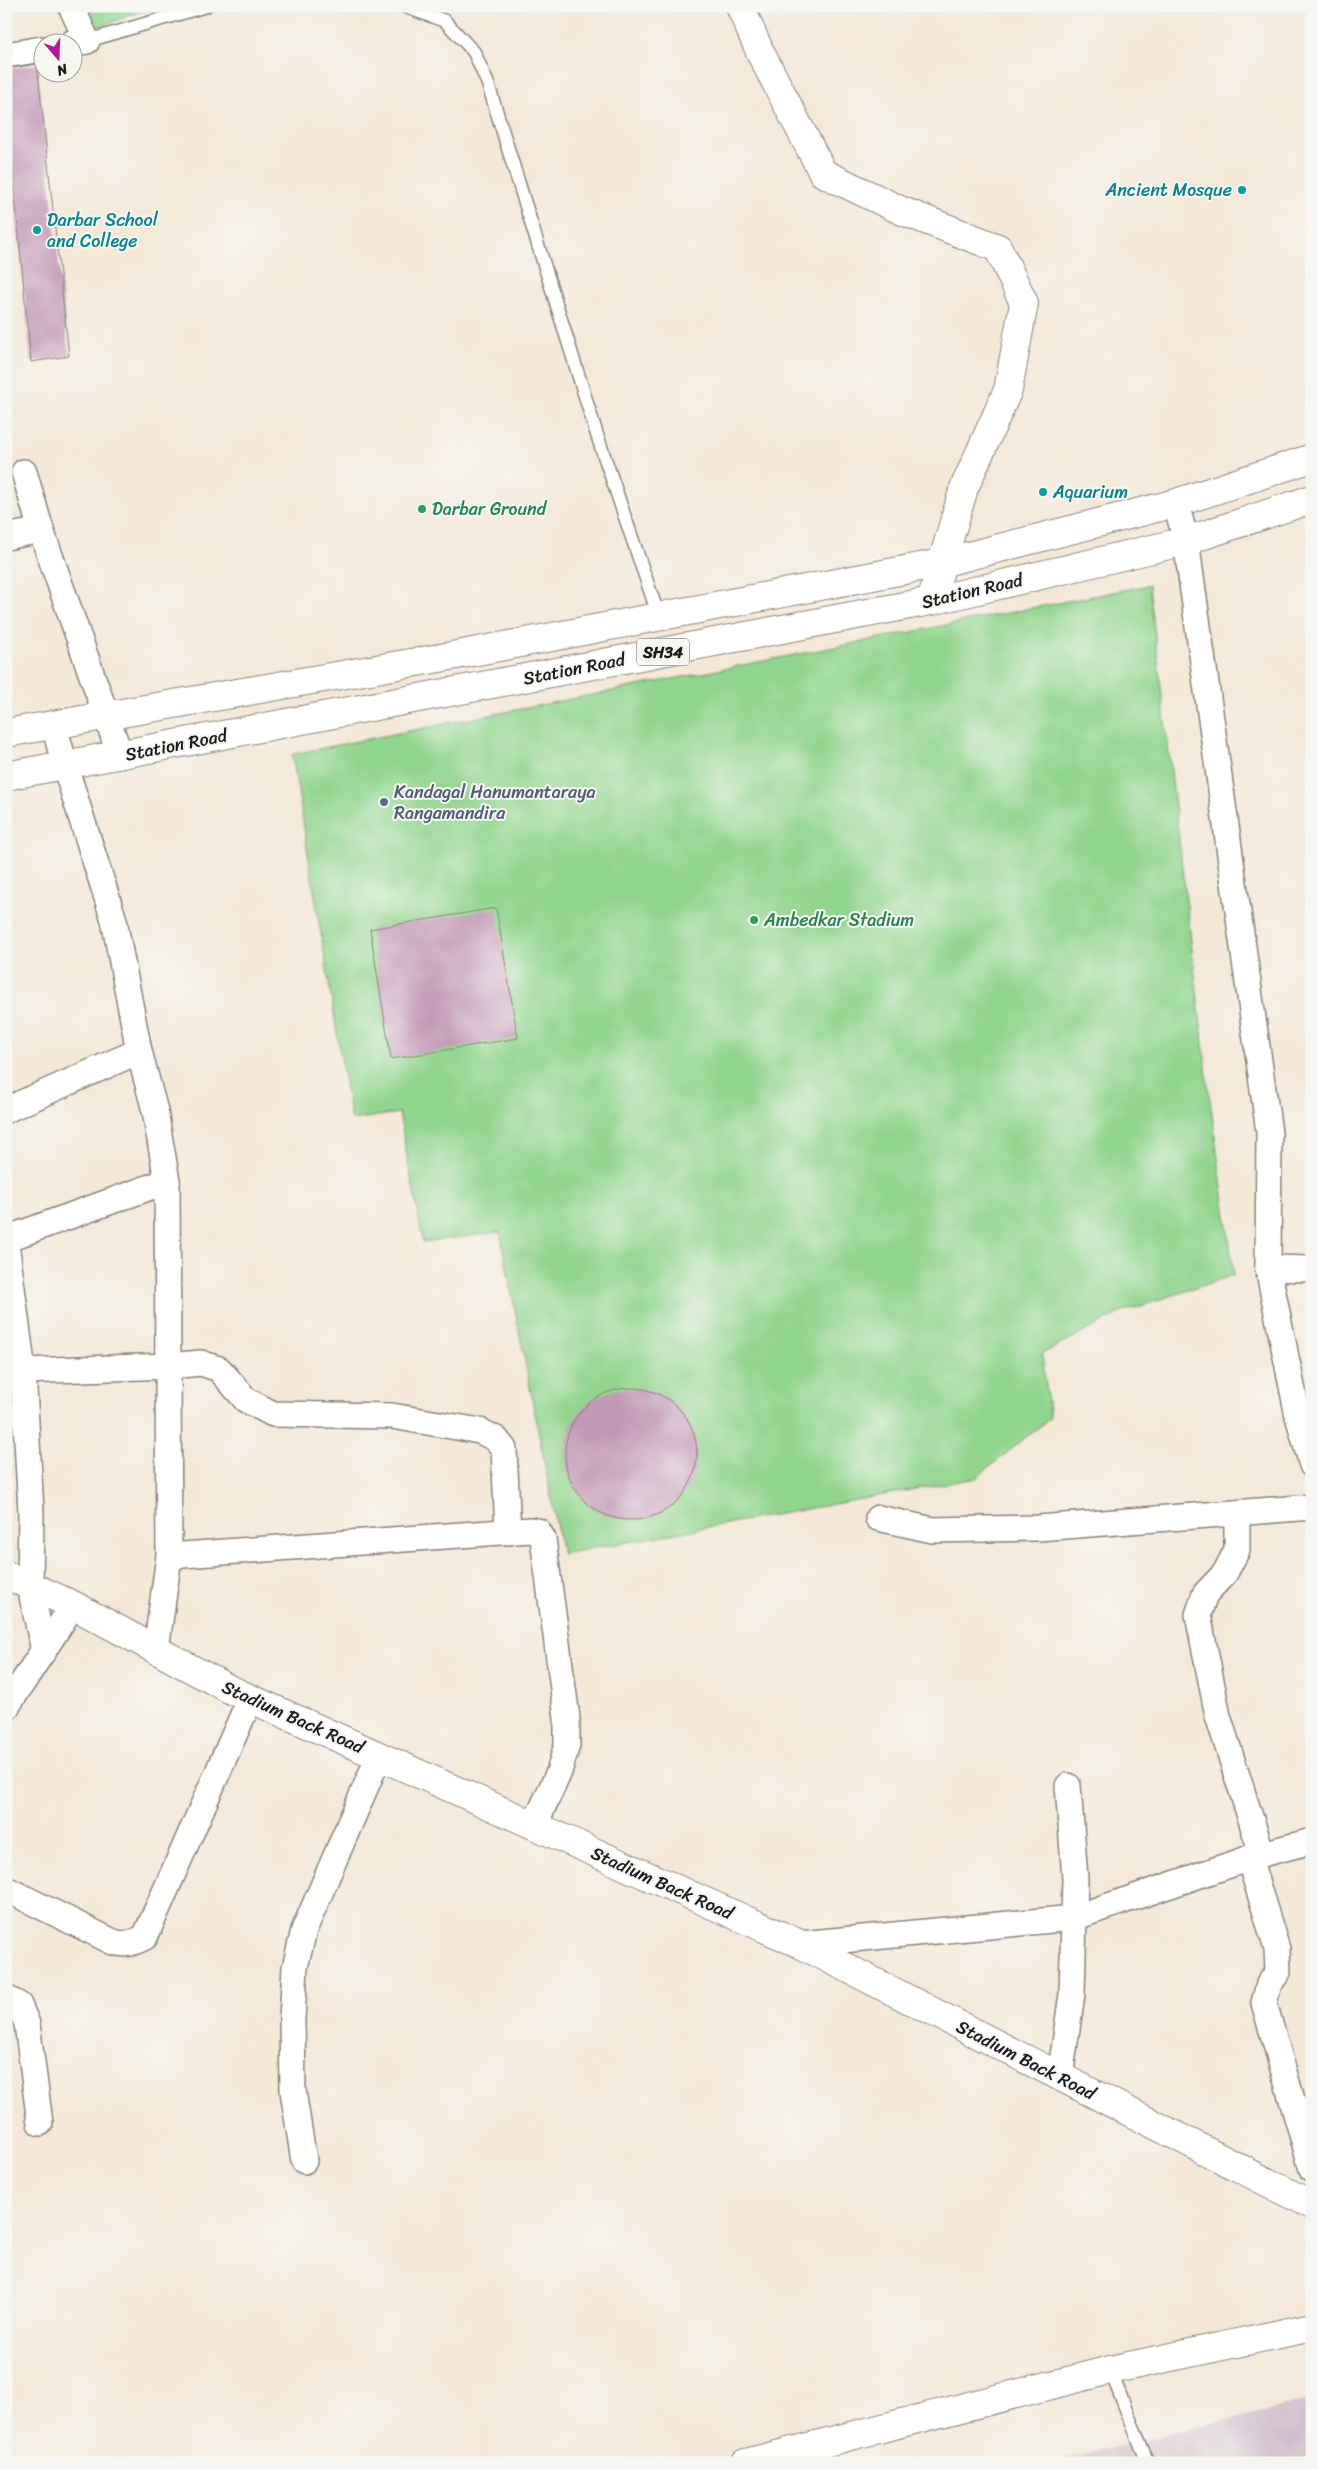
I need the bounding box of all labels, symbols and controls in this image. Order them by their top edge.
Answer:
north arrow [32,32,82,82]
text: N [53,56,72,83]
place label: Ancient Mosque [1104,174,1232,206]
marker: Ancient Mosque [1236,184,1248,196]
place label: Darbar School and College [47,204,159,257]
marker: Darbar School and College [31,224,43,236]
place label: Aquarium [1052,476,1128,508]
marker: Aquarium [1037,486,1049,498]
place label: Darbar Ground [432,493,548,525]
marker: Darbar Ground [416,503,428,515]
street label: Station Road [918,563,1027,618]
road number: SH34 [637,638,689,666]
street label: Station Road [520,643,629,695]
street label: Station Road [122,719,231,771]
place label: Kandagal Hanumantaraya Rangamandira [394,776,596,829]
marker: Kandagal Hanumantaraya Rangamandira [378,796,390,808]
place label: Ambedkar Stadium [763,904,914,936]
marker: Ambedkar Stadium [748,914,760,926]
street label: Stadium Back Road [217,1671,371,1763]
street label: Stadium Back Road [586,1837,740,1929]
street label: Stadium Back Road [951,2011,1103,2110]

